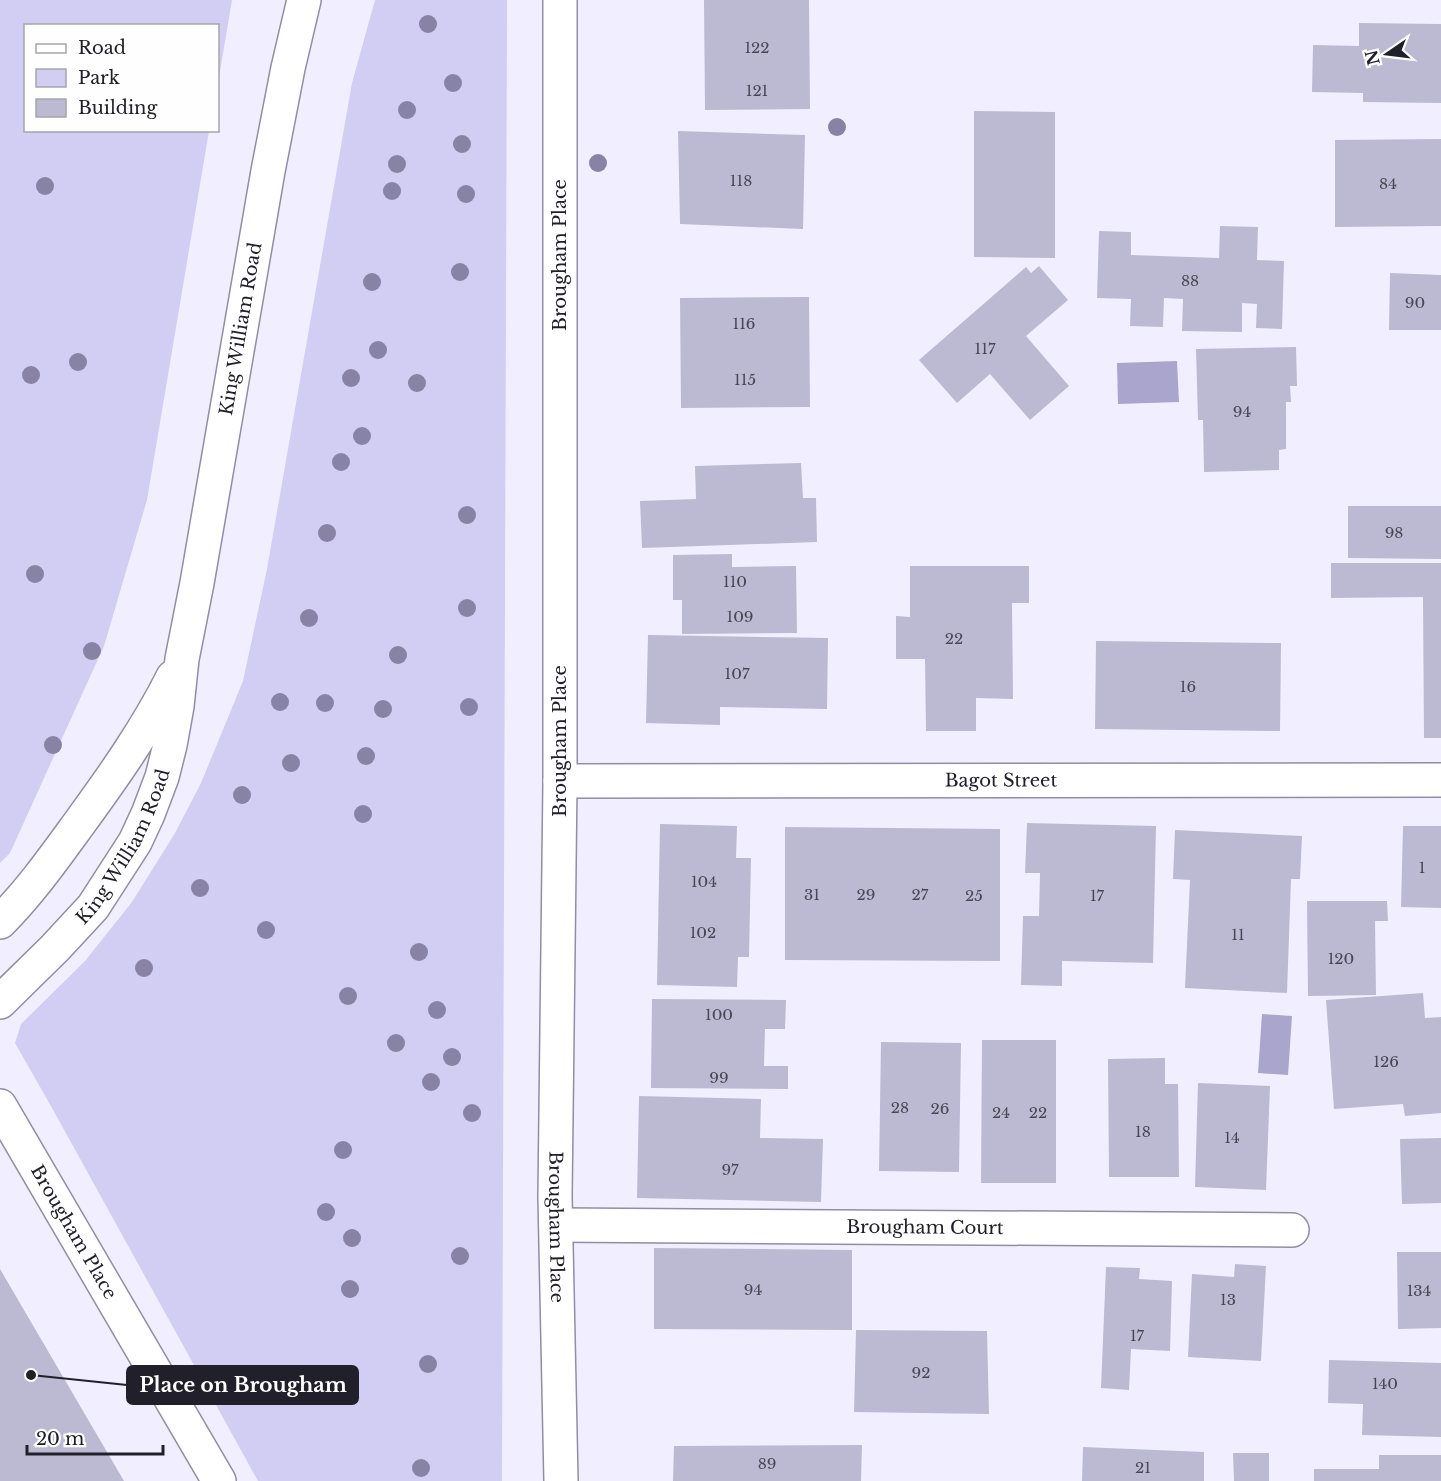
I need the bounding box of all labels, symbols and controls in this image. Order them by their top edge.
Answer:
legend [24,24,219,132]
north arrow [1357,24,1417,84]
text: Road [78,37,126,59]
house number: 122 [744,38,770,57]
text: N [1361,48,1384,67]
text: Park [78,67,120,89]
house number: 121 [746,81,768,100]
text: Building [78,97,157,119]
house number: 118 [730,171,752,190]
house number: 84 [1379,174,1397,193]
street label: Brougham Place [549,179,571,331]
street label: King William Road [215,241,266,417]
house number: 88 [1181,271,1199,290]
house number: 90 [1405,293,1425,312]
house number: 116 [732,314,756,333]
house number: 117 [975,339,996,358]
house number: 115 [734,370,756,389]
house number: 94 [1233,402,1251,421]
house number: 98 [1385,523,1403,542]
house number: 110 [723,572,747,591]
house number: 109 [726,607,754,626]
house number: 22 [945,629,963,648]
house number: 107 [725,664,750,683]
street label: Brougham Place [549,665,571,817]
house number: 16 [1180,677,1196,696]
street label: King William Road [72,767,175,929]
street label: Bagot Street [945,769,1057,792]
house number: 1 [1419,858,1425,877]
house number: 104 [691,872,717,891]
house number: 31 [804,885,820,904]
house number: 29 [857,885,875,904]
house number: 27 [912,885,929,904]
house number: 25 [965,886,983,905]
house number: 17 [1090,886,1105,905]
house number: 102 [690,923,716,942]
house number: 11 [1231,925,1245,944]
house number: 120 [1328,949,1354,968]
house number: 100 [705,1005,733,1024]
house number: 126 [1373,1052,1399,1071]
house number: 99 [709,1068,729,1087]
house number: 28 [891,1098,909,1117]
house number: 26 [931,1099,949,1118]
house number: 24 [992,1103,1010,1122]
house number: 22 [1029,1103,1047,1122]
house number: 18 [1135,1122,1151,1141]
house number: 14 [1224,1128,1240,1147]
street label: Brougham Place [544,1151,568,1303]
house number: 97 [721,1160,739,1179]
street label: Brougham Place [26,1161,121,1303]
street label: Brougham Court [846,1216,1004,1239]
house number: 94 [744,1280,762,1299]
house number: 134 [1407,1281,1431,1300]
house number: 13 [1220,1290,1236,1309]
house number: 17 [1130,1326,1145,1345]
house number: 92 [912,1363,930,1382]
callout: Place on Brougham [127,1366,358,1404]
text: Place on Brougham [139,1373,347,1397]
house number: 140 [1372,1374,1398,1393]
scale bar [27,1418,164,1456]
text: 20 m [36,1428,84,1450]
house number: 89 [758,1454,776,1473]
house number: 21 [1135,1458,1151,1477]

